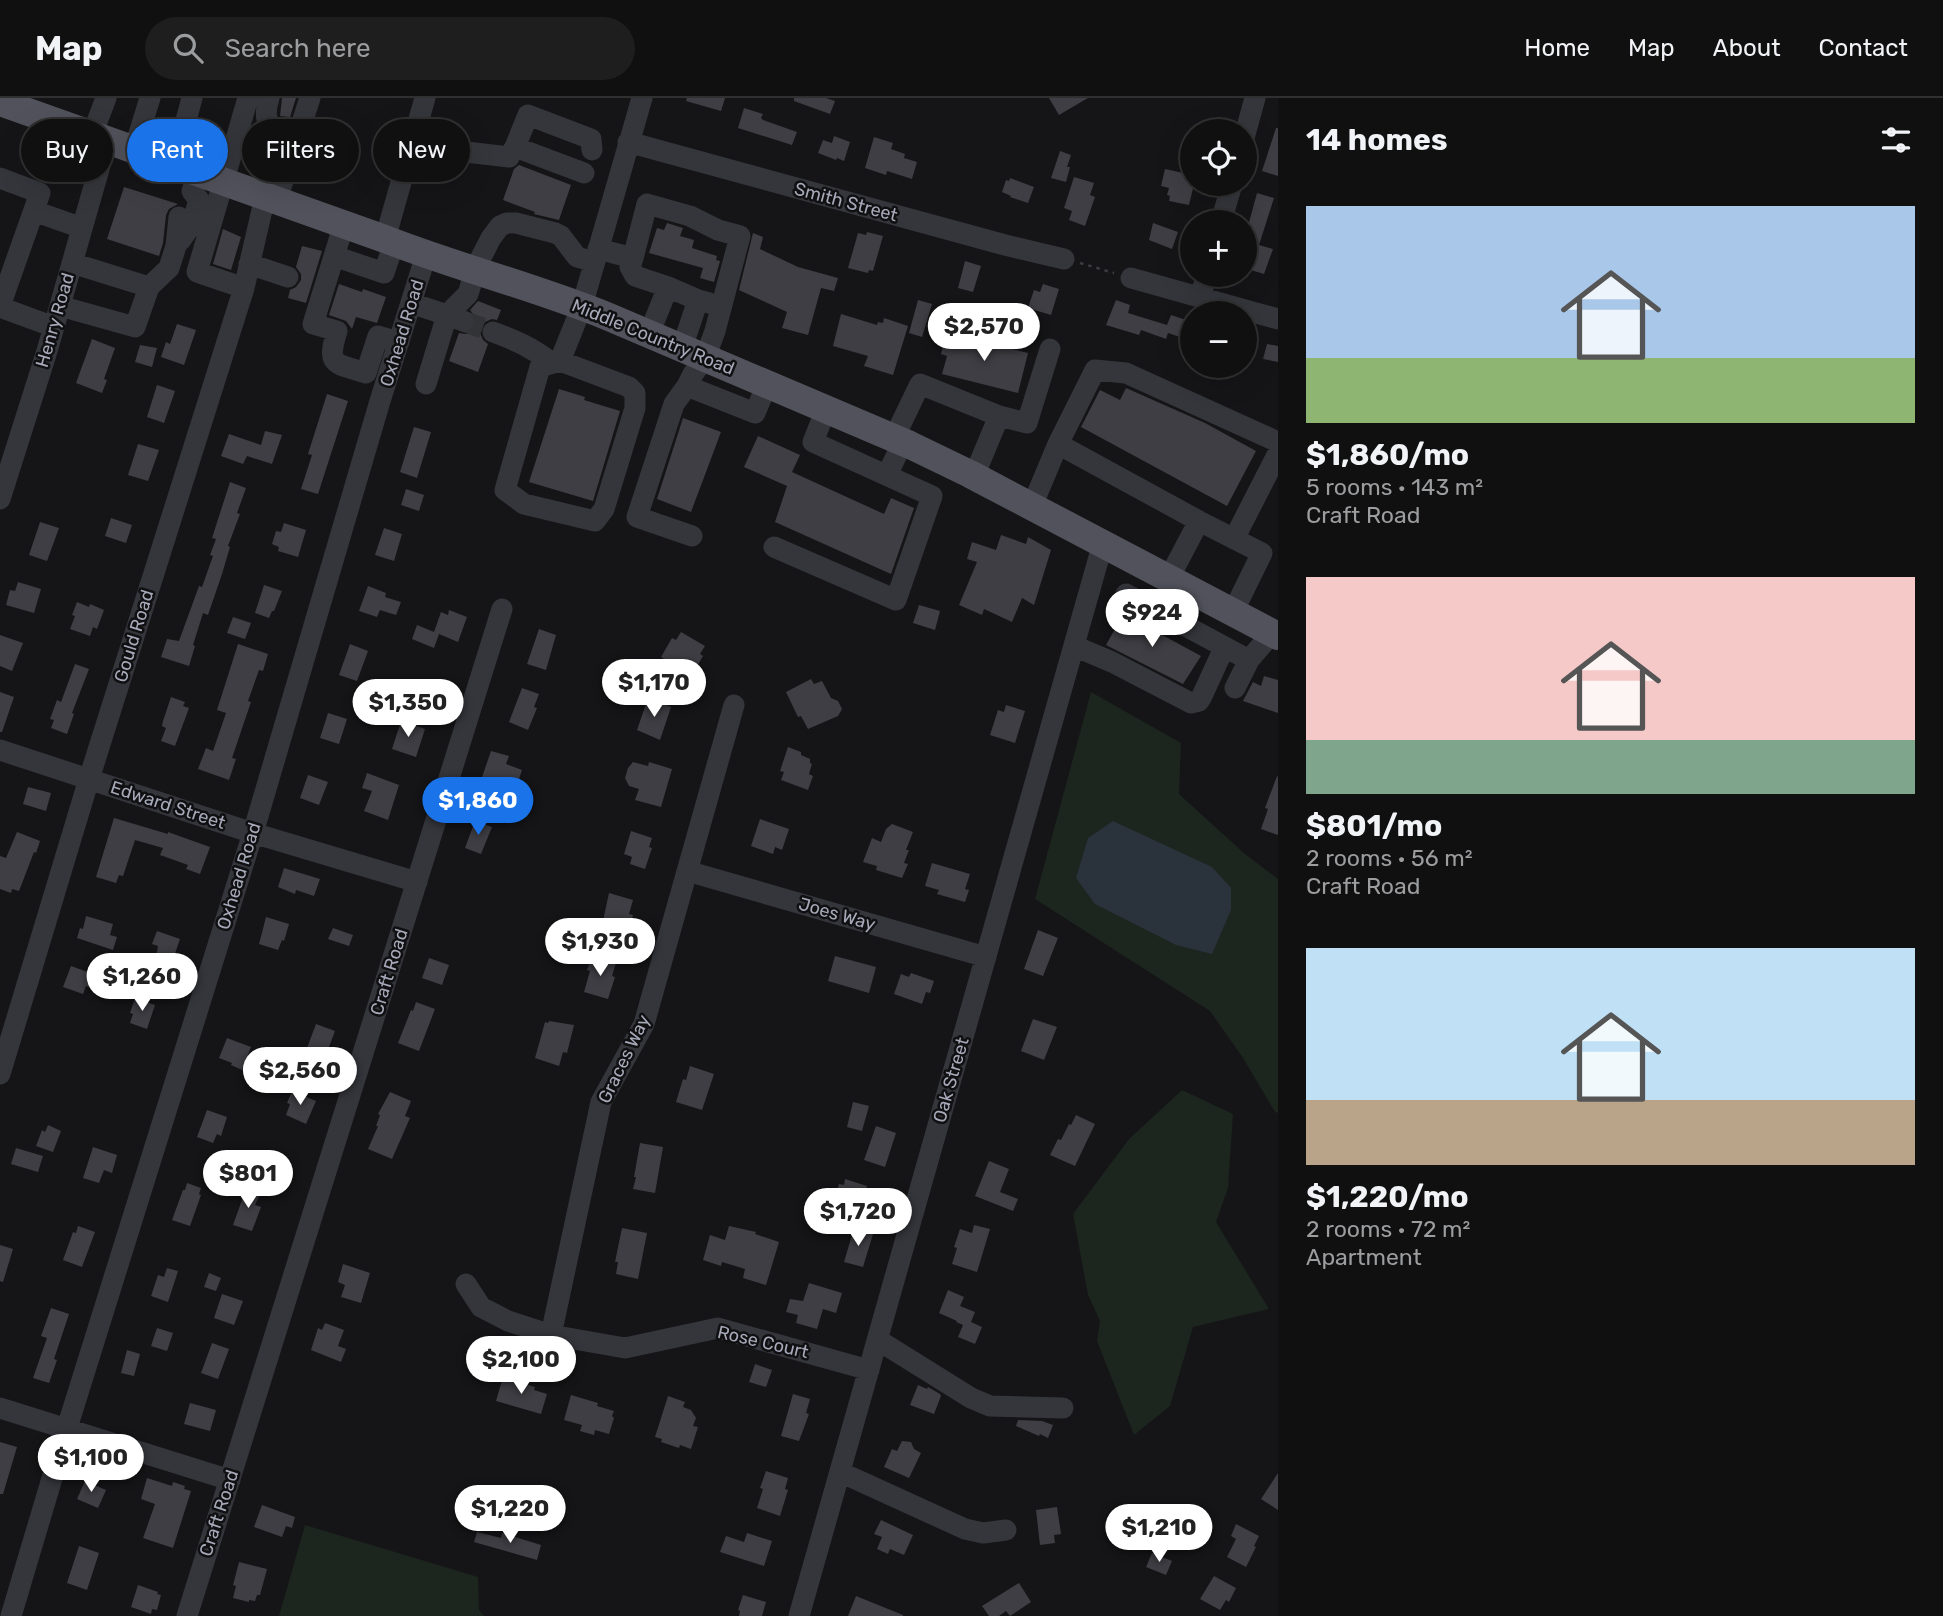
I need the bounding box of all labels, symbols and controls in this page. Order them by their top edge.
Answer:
search box [145,17,635,80]
text: Map [35,29,103,68]
icon: search [169,29,207,67]
text: Search here [225,33,370,64]
text: Home [1524,34,1590,62]
text: Map [1628,34,1675,62]
text: About [1713,34,1781,62]
text: Contact [1819,34,1908,62]
chip: Buy [21,119,113,182]
chip: Rent [127,119,228,182]
chip: Filters [242,119,359,182]
chip: New [373,119,470,182]
map controls [1180,119,1257,378]
button: locate [1180,119,1257,196]
icon: filters [1877,121,1915,159]
text: 14 homes [1306,122,1448,158]
street label: Smith Street [792,178,900,226]
button: + [1180,210,1257,287]
icon: home [1548,252,1674,378]
street label: Henry Road [31,270,79,370]
street label: Oxhead Road [375,277,429,389]
street label: Middle Country Road [569,294,737,380]
button: − [1180,301,1257,378]
pin: $2,570 [927,303,1041,363]
text: $2,570 [944,312,1024,340]
text: $1,860/mo [1306,437,1469,473]
text: 5 rooms · 143 m² [1306,473,1483,501]
text: Craft Road [1306,501,1420,529]
street label: Gould Road [110,587,158,685]
pin: $924 [1111,589,1193,649]
text: $924 [1122,598,1182,626]
icon: home [1548,623,1674,749]
pin: $1,170 [597,660,711,719]
text: $1,170 [618,668,690,696]
pin: $1,350 [351,680,465,739]
text: $1,350 [369,688,447,716]
street label: Edward Street [108,776,228,834]
pin: $1,860 [421,778,535,837]
text: $1,860 [438,786,518,814]
text: $801/mo [1306,808,1442,844]
street label: Oxhead Road [212,820,266,932]
text: 2 rooms · 56 m² [1306,844,1473,872]
text: Craft Road [1306,872,1420,900]
street label: Joes Way [796,893,878,935]
pin: $1,930 [543,918,657,978]
street label: Craft Road [365,926,413,1018]
text: $1,930 [561,927,639,955]
pin: $1,260 [85,954,199,1013]
text: $1,260 [103,962,181,990]
icon: home [1548,994,1674,1120]
street label: Graces Way [593,1011,655,1107]
street label: Oak Street [928,1035,974,1125]
pin: $2,560 [243,1048,357,1107]
text: $2,560 [259,1056,341,1084]
pin: $801 [207,1150,289,1210]
text: $801 [219,1159,277,1187]
text: $1,220/mo [1306,1179,1469,1215]
pin: $1,720 [801,1188,915,1248]
text: $1,720 [820,1197,896,1225]
text: 2 rooms · 72 m² [1306,1215,1470,1243]
text: Apartment [1306,1243,1422,1271]
street label: Rose Court [715,1321,811,1363]
pin: $2,100 [464,1336,578,1396]
text: $2,100 [482,1345,560,1373]
pin: $1,100 [34,1434,148,1494]
text: $1,100 [54,1443,128,1471]
street label: Craft Road [195,1467,243,1559]
pin: $1,220 [453,1486,567,1545]
text: $1,220 [471,1494,549,1522]
pin: $1,210 [1102,1504,1216,1564]
text: $1,210 [1121,1513,1197,1541]

